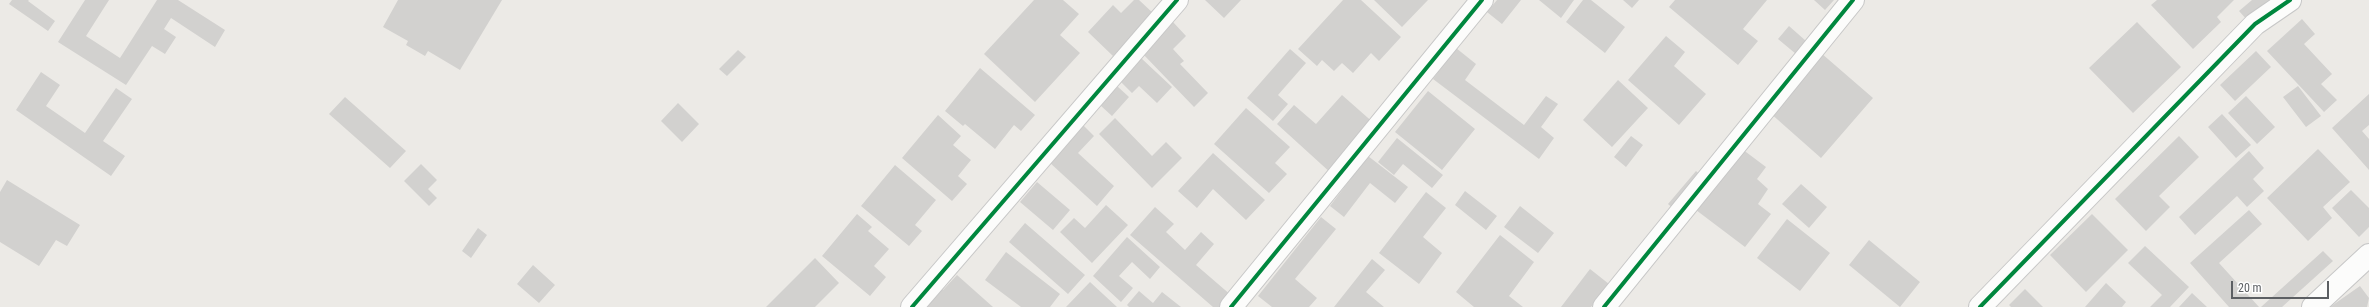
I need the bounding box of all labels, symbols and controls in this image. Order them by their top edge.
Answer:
scale bar [2233,273,2331,299]
text: 20 m [2238,281,2262,295]

